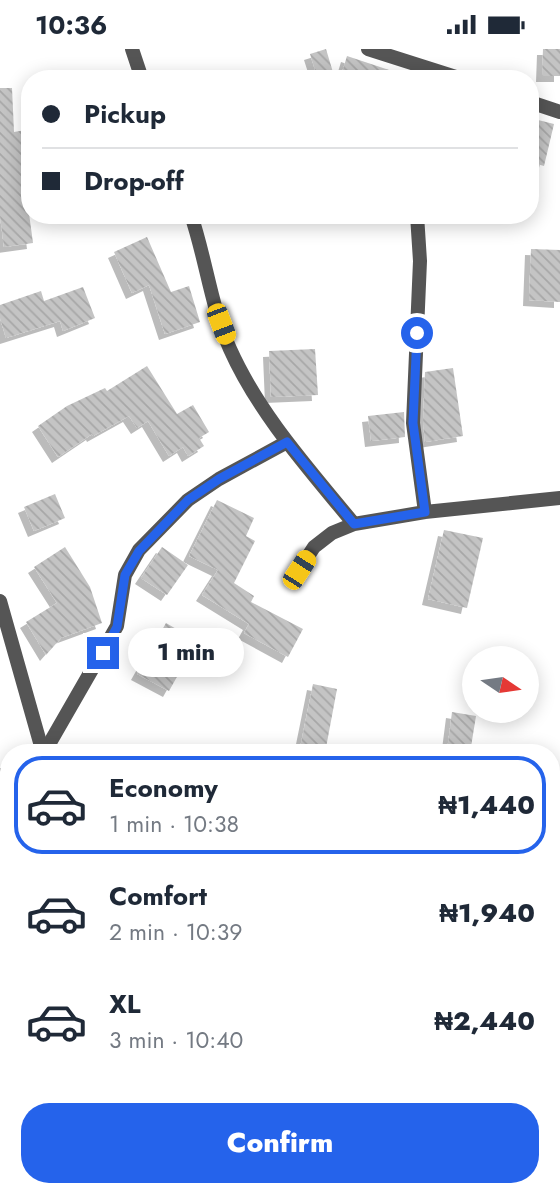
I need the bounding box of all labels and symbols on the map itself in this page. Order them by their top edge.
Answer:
car [204,301,239,347]
route start [401,317,433,349]
car [279,547,320,593]
callout: 1 min [128,629,243,677]
route end [87,637,119,669]
north arrow [462,646,539,723]

